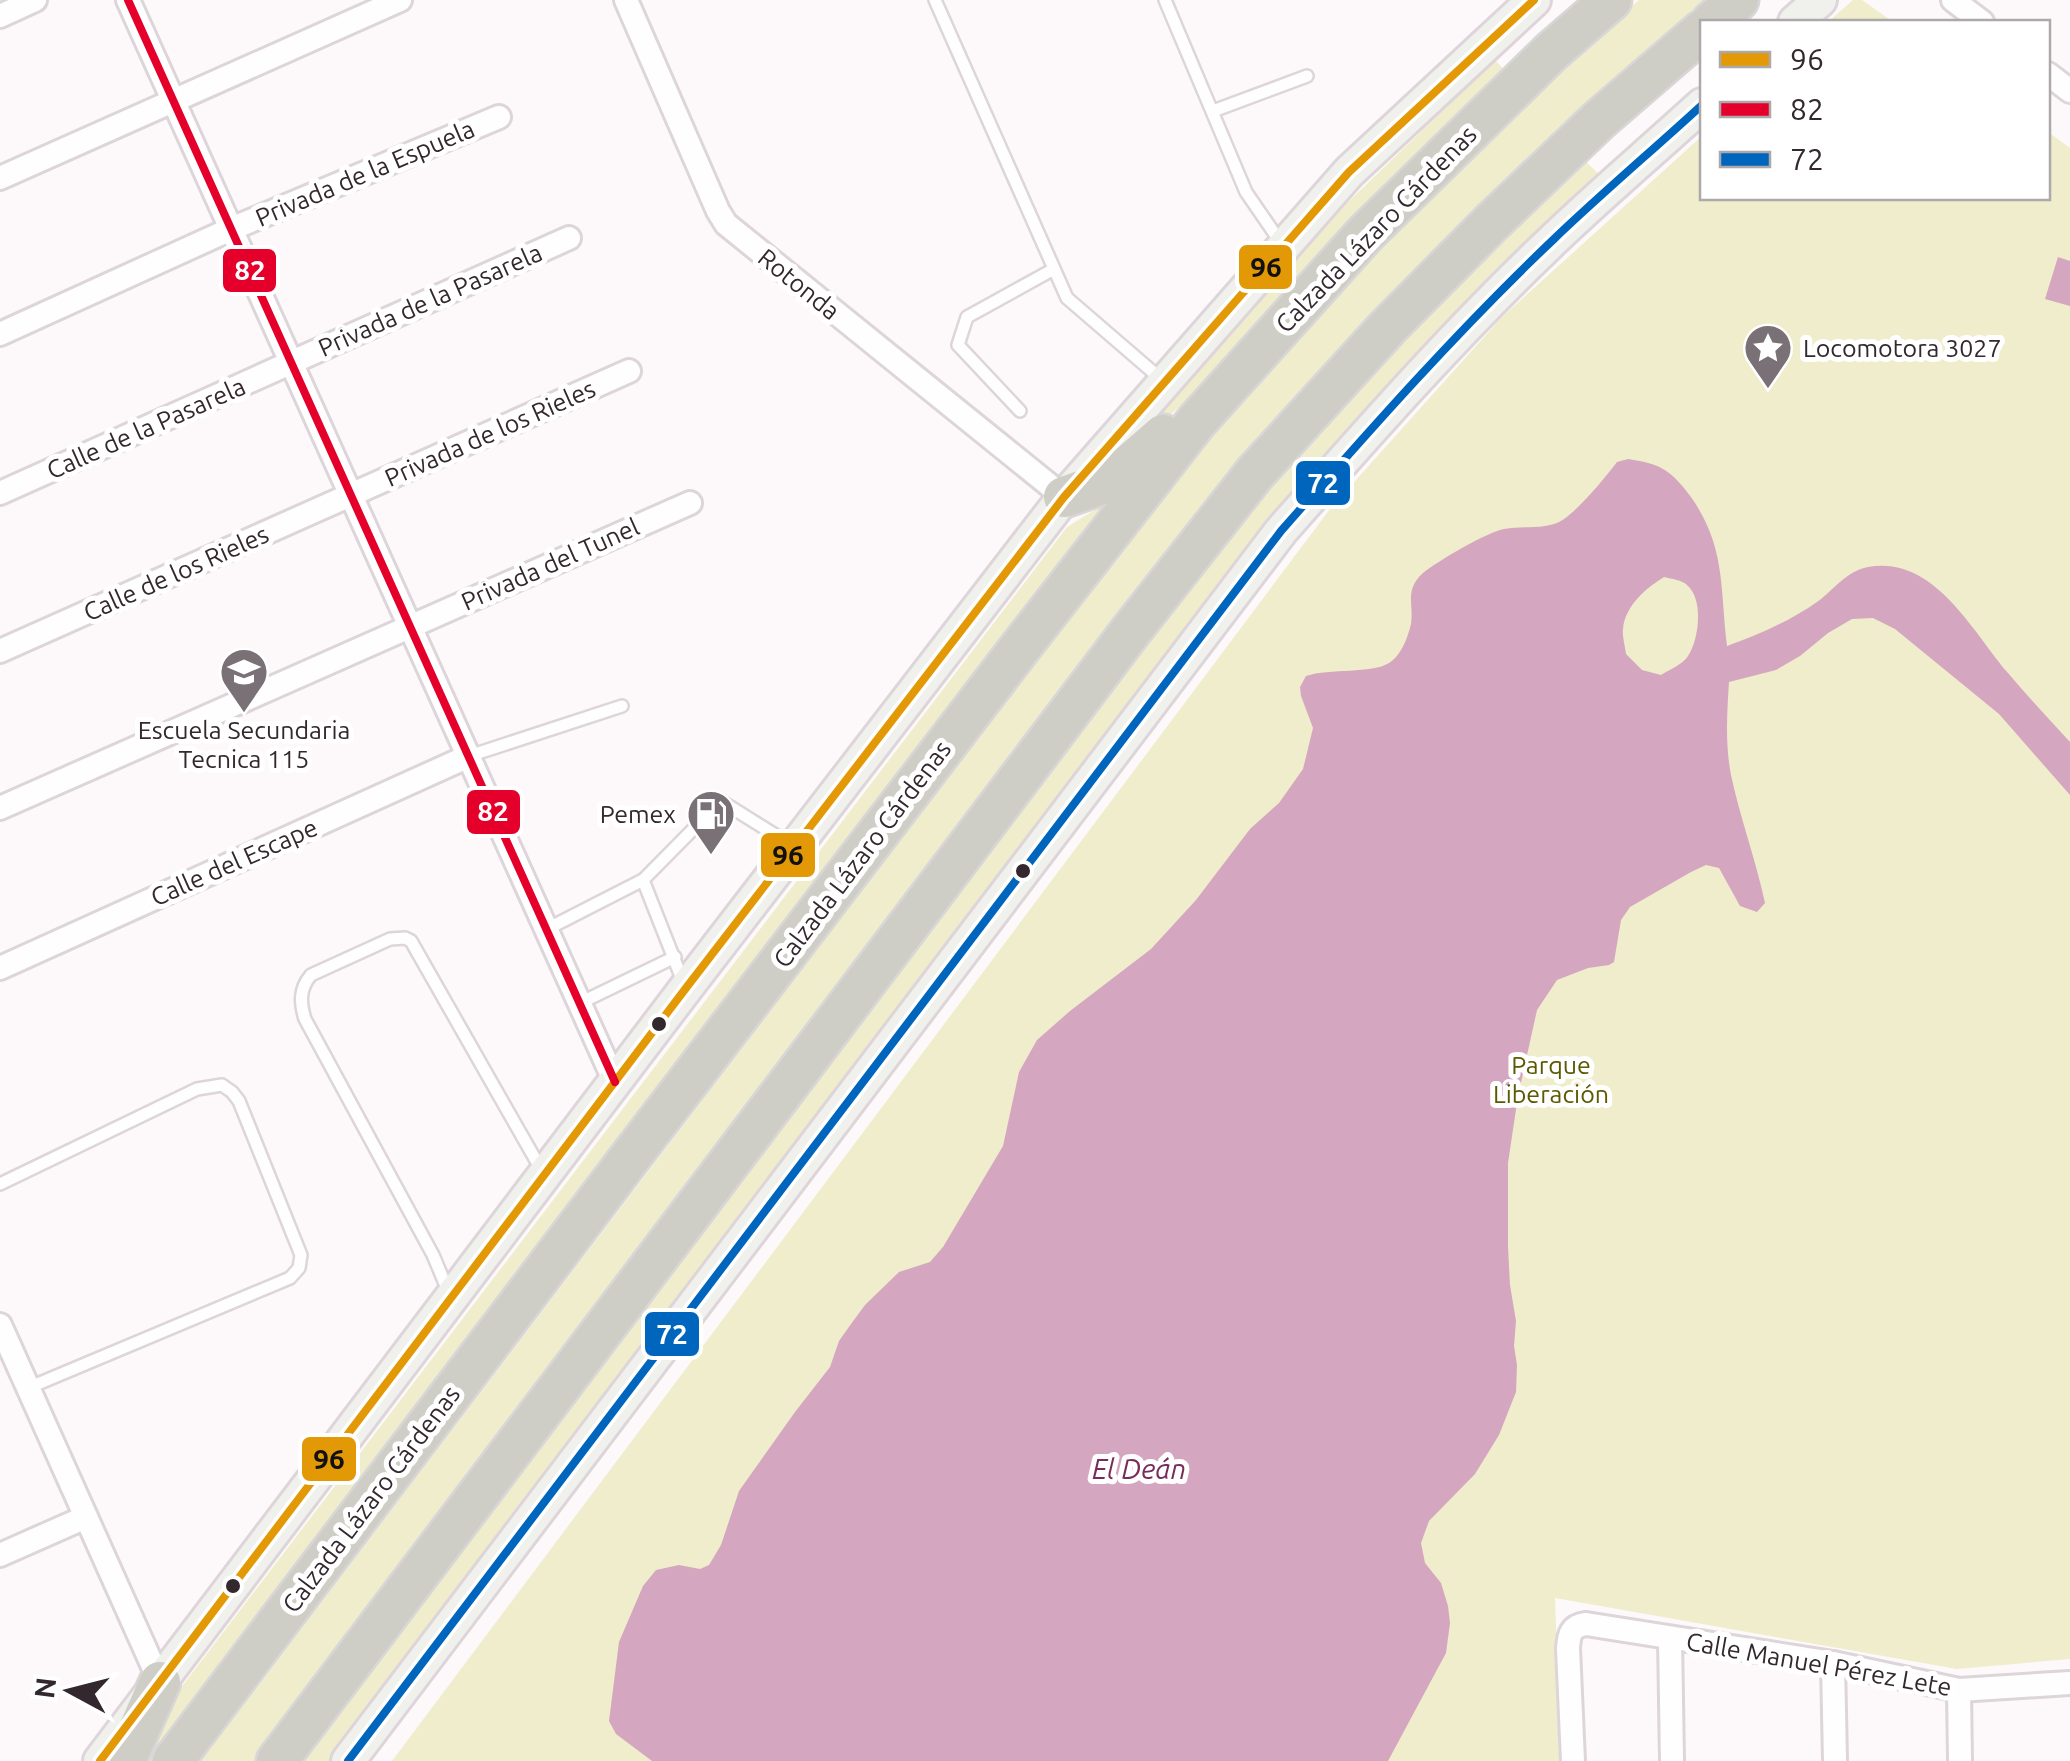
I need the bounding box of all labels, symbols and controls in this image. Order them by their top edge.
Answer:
legend [1700,20,2050,200]
text: 96 [1790,42,1824,76]
text: 82 [1790,92,1824,126]
street label: Privada de la Espuela [251,114,479,232]
street label: Calzada Lázaro Cárdenas [1270,120,1482,338]
text: 72 [1790,142,1824,176]
street label: Privada de la Pasarela [314,238,546,362]
street label: Rotonda [753,243,845,325]
line badge: 96 [1237,243,1294,291]
line badge: 82 [221,247,278,294]
text: 96 [1250,251,1282,282]
text: 82 [234,254,266,285]
place icon: Locomotora 3027 [1742,322,1794,390]
place label: Locomotora 3027 [1803,334,2002,362]
street label: Calle de la Pasarela [42,372,250,484]
street label: Privada de los Rieles [380,374,600,492]
line badge: 72 [1294,459,1352,507]
text: 72 [1307,467,1339,498]
street label: Privada del Tunel [457,512,643,616]
street label: Calle de los Rieles [79,520,273,626]
school or university icon: Escuela Secundaria Tecnica 115 [218,646,270,714]
place label: Escuela Secundaria Tecnica 115 [138,716,350,773]
street label: Calzada Lázaro Cárdenas [768,735,956,973]
line badge: 82 [465,788,522,836]
fuel station icon: Pemex [685,788,737,856]
text: 82 [477,795,509,826]
place label: Pemex [600,800,676,828]
street label: Calle del Escape [146,813,322,911]
line badge: 96 [759,831,817,879]
text: 96 [772,839,804,870]
unlabelled marker [1013,861,1033,881]
unlabelled marker [649,1014,669,1034]
park label: Parque Liberación [1493,1051,1609,1108]
line badge: 72 [643,1310,701,1358]
text: 72 [656,1318,688,1349]
street label: Calzada Lázaro Cárdenas [277,1380,465,1618]
line badge: 96 [300,1435,358,1483]
text: 96 [313,1443,345,1474]
water label: El Deán [1092,1453,1186,1484]
unlabelled marker [223,1576,243,1596]
street label: Calle Manuel Pérez Lete [1684,1627,1954,1701]
north arrow [20,1641,120,1741]
text: N [28,1676,61,1700]

